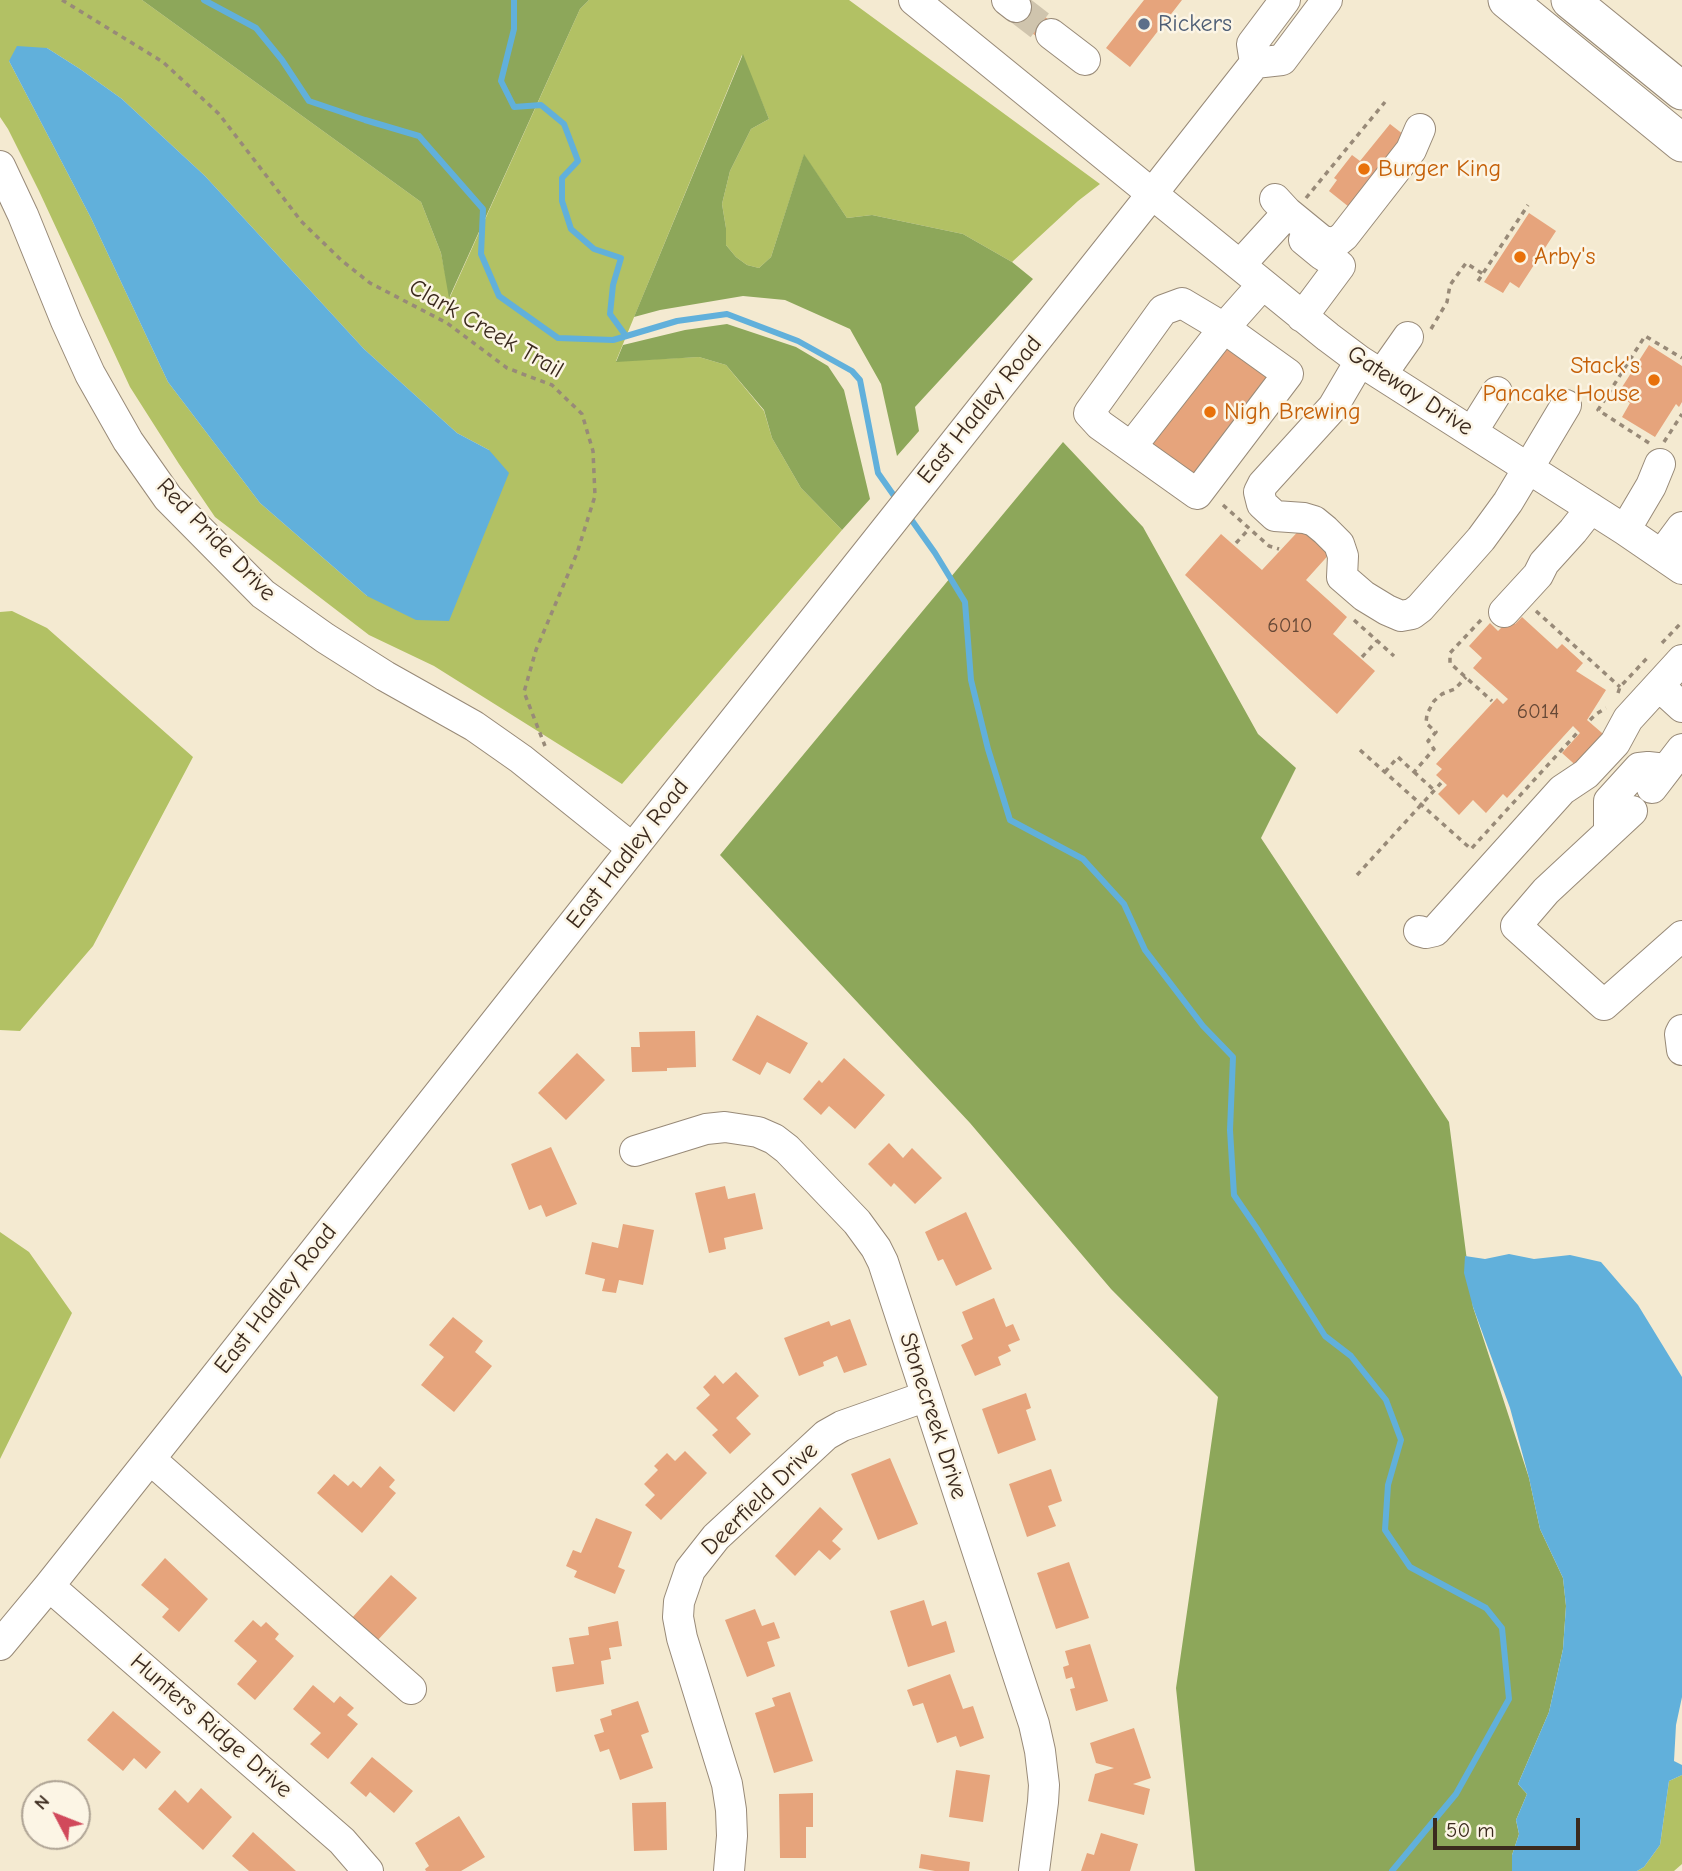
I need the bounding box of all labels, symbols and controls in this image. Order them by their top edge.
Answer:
place label: Rickers [1158,10,1232,38]
marker: Rickers [1136,16,1152,32]
place label: Burger King [1378,155,1501,183]
marker: Burger King [1356,161,1372,177]
place label: Arby's [1534,243,1596,271]
marker: Arby's [1512,249,1528,265]
street label: Clark Creek Trail [404,273,568,385]
street label: East Hadley Road [912,330,1048,490]
street label: Gateway Drive [1342,340,1478,442]
place label: Stack's Pancake House [1483,352,1640,408]
marker: Stack's Pancake House [1646,372,1662,388]
place label: Nigh Brewing [1224,398,1361,426]
marker: Nigh Brewing [1202,404,1218,420]
street label: Red Pride Drive [150,473,282,607]
house number: 6010 [1267,613,1313,639]
house number: 6014 [1517,699,1559,725]
street label: East Hadley Road [561,773,695,935]
street label: East Hadley Road [209,1218,343,1380]
street label: Stonecreek Drive [893,1329,973,1503]
street label: Deerfield Drive [696,1436,824,1562]
street label: Hunters Ridge Drive [124,1648,298,1804]
north arrow [21,1780,91,1850]
text: N [30,1790,54,1814]
scale bar [1437,1804,1584,1848]
text: 50 m [1446,1818,1495,1842]

